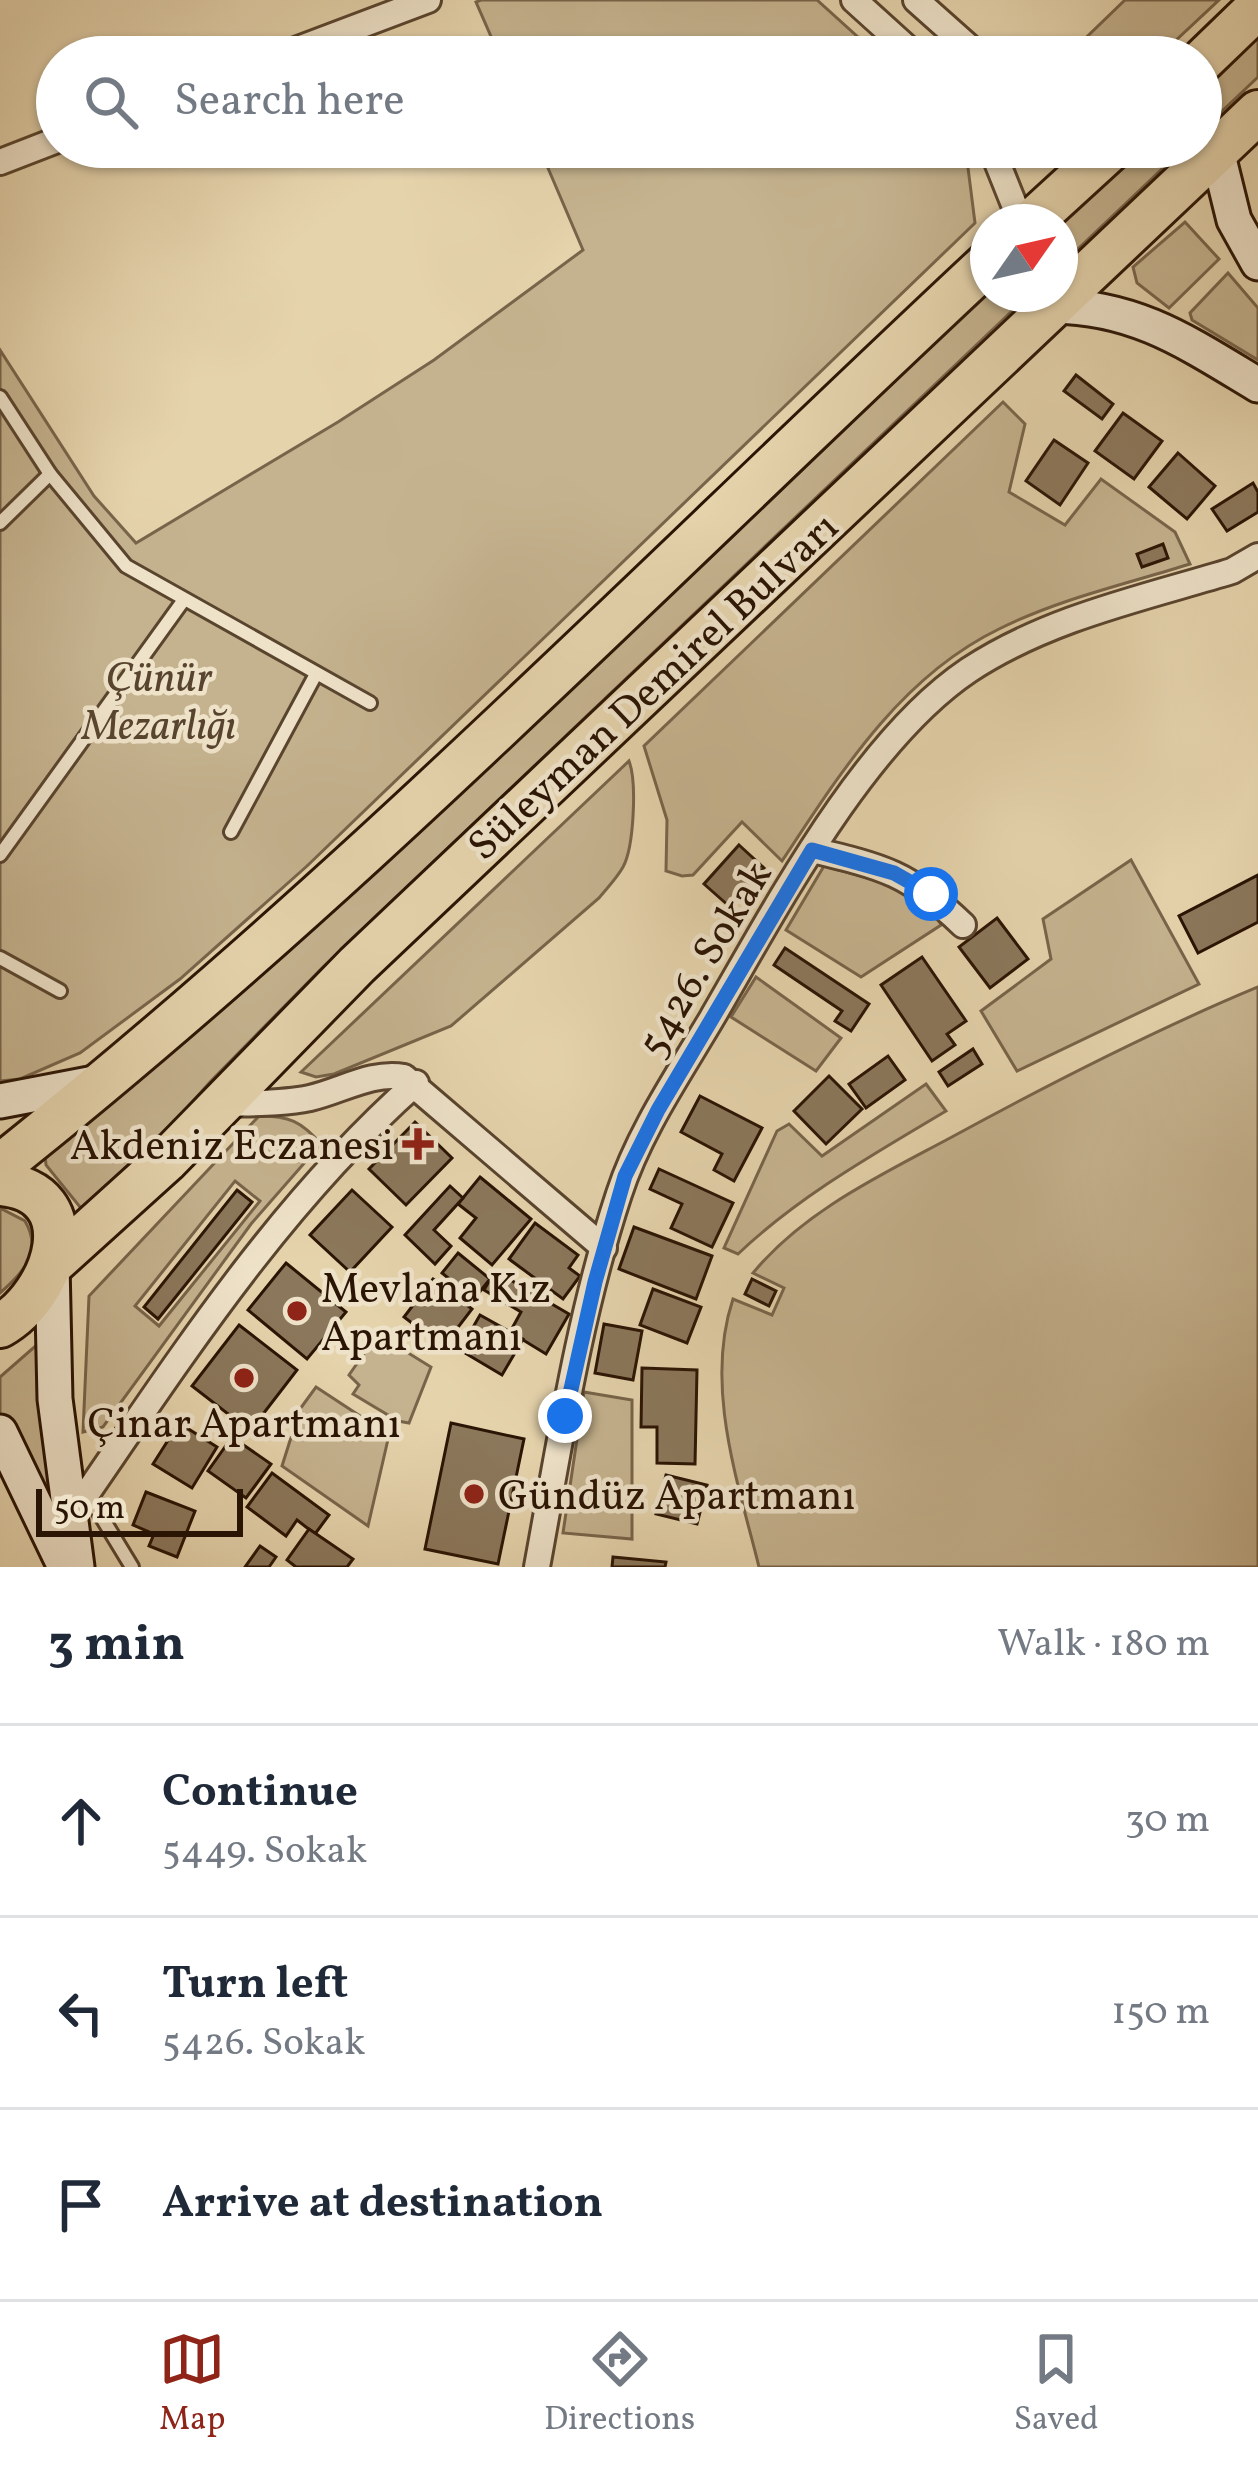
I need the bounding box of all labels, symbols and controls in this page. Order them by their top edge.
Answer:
search box [36,36,1222,168]
icon: search [78,69,144,135]
text: Search here [174,71,405,134]
north arrow [970,204,1078,312]
street label: Süleyman Demirel Bulvarı [457,500,854,876]
park label: Çünür Mezarlığı [80,651,236,758]
street label: 5426. Sokak [625,851,789,1069]
route start [904,867,958,921]
place label: Akdeniz Eczanesi [70,1119,394,1178]
marker: Akdeniz Eczanesi [405,1131,431,1157]
place label: Mevlana Kız Apartmanı [321,1262,551,1369]
marker: Mevlana Kız Apartmanı [284,1298,310,1324]
marker: Çinar Apartmanı [231,1365,257,1391]
route end [538,1389,592,1443]
place label: Çinar Apartmanı [87,1397,401,1456]
place label: Gündüz Apartmanı [498,1469,855,1528]
marker: Gündüz Apartmanı [461,1481,487,1507]
scale bar [36,1483,243,1536]
text: 50 m [54,1487,125,1533]
text: 3 min [48,1610,185,1681]
text: Walk · 180 m [997,1618,1210,1672]
text: Continue [162,1762,358,1825]
icon: ahead [48,1788,114,1854]
text: 30 m [1125,1794,1210,1848]
text: 5449. Sokak [162,1825,367,1879]
text: Turn left [162,1954,348,2017]
icon: left [48,1980,114,2046]
text: 150 m [1111,1986,1210,2040]
text: 5426. Sokak [162,2017,366,2071]
icon: arrive [48,2172,114,2238]
text: Arrive at destination [162,2173,603,2236]
tab: Map [159,2326,225,2444]
tab: Directions [544,2326,695,2444]
tab: Saved [1014,2326,1099,2444]

